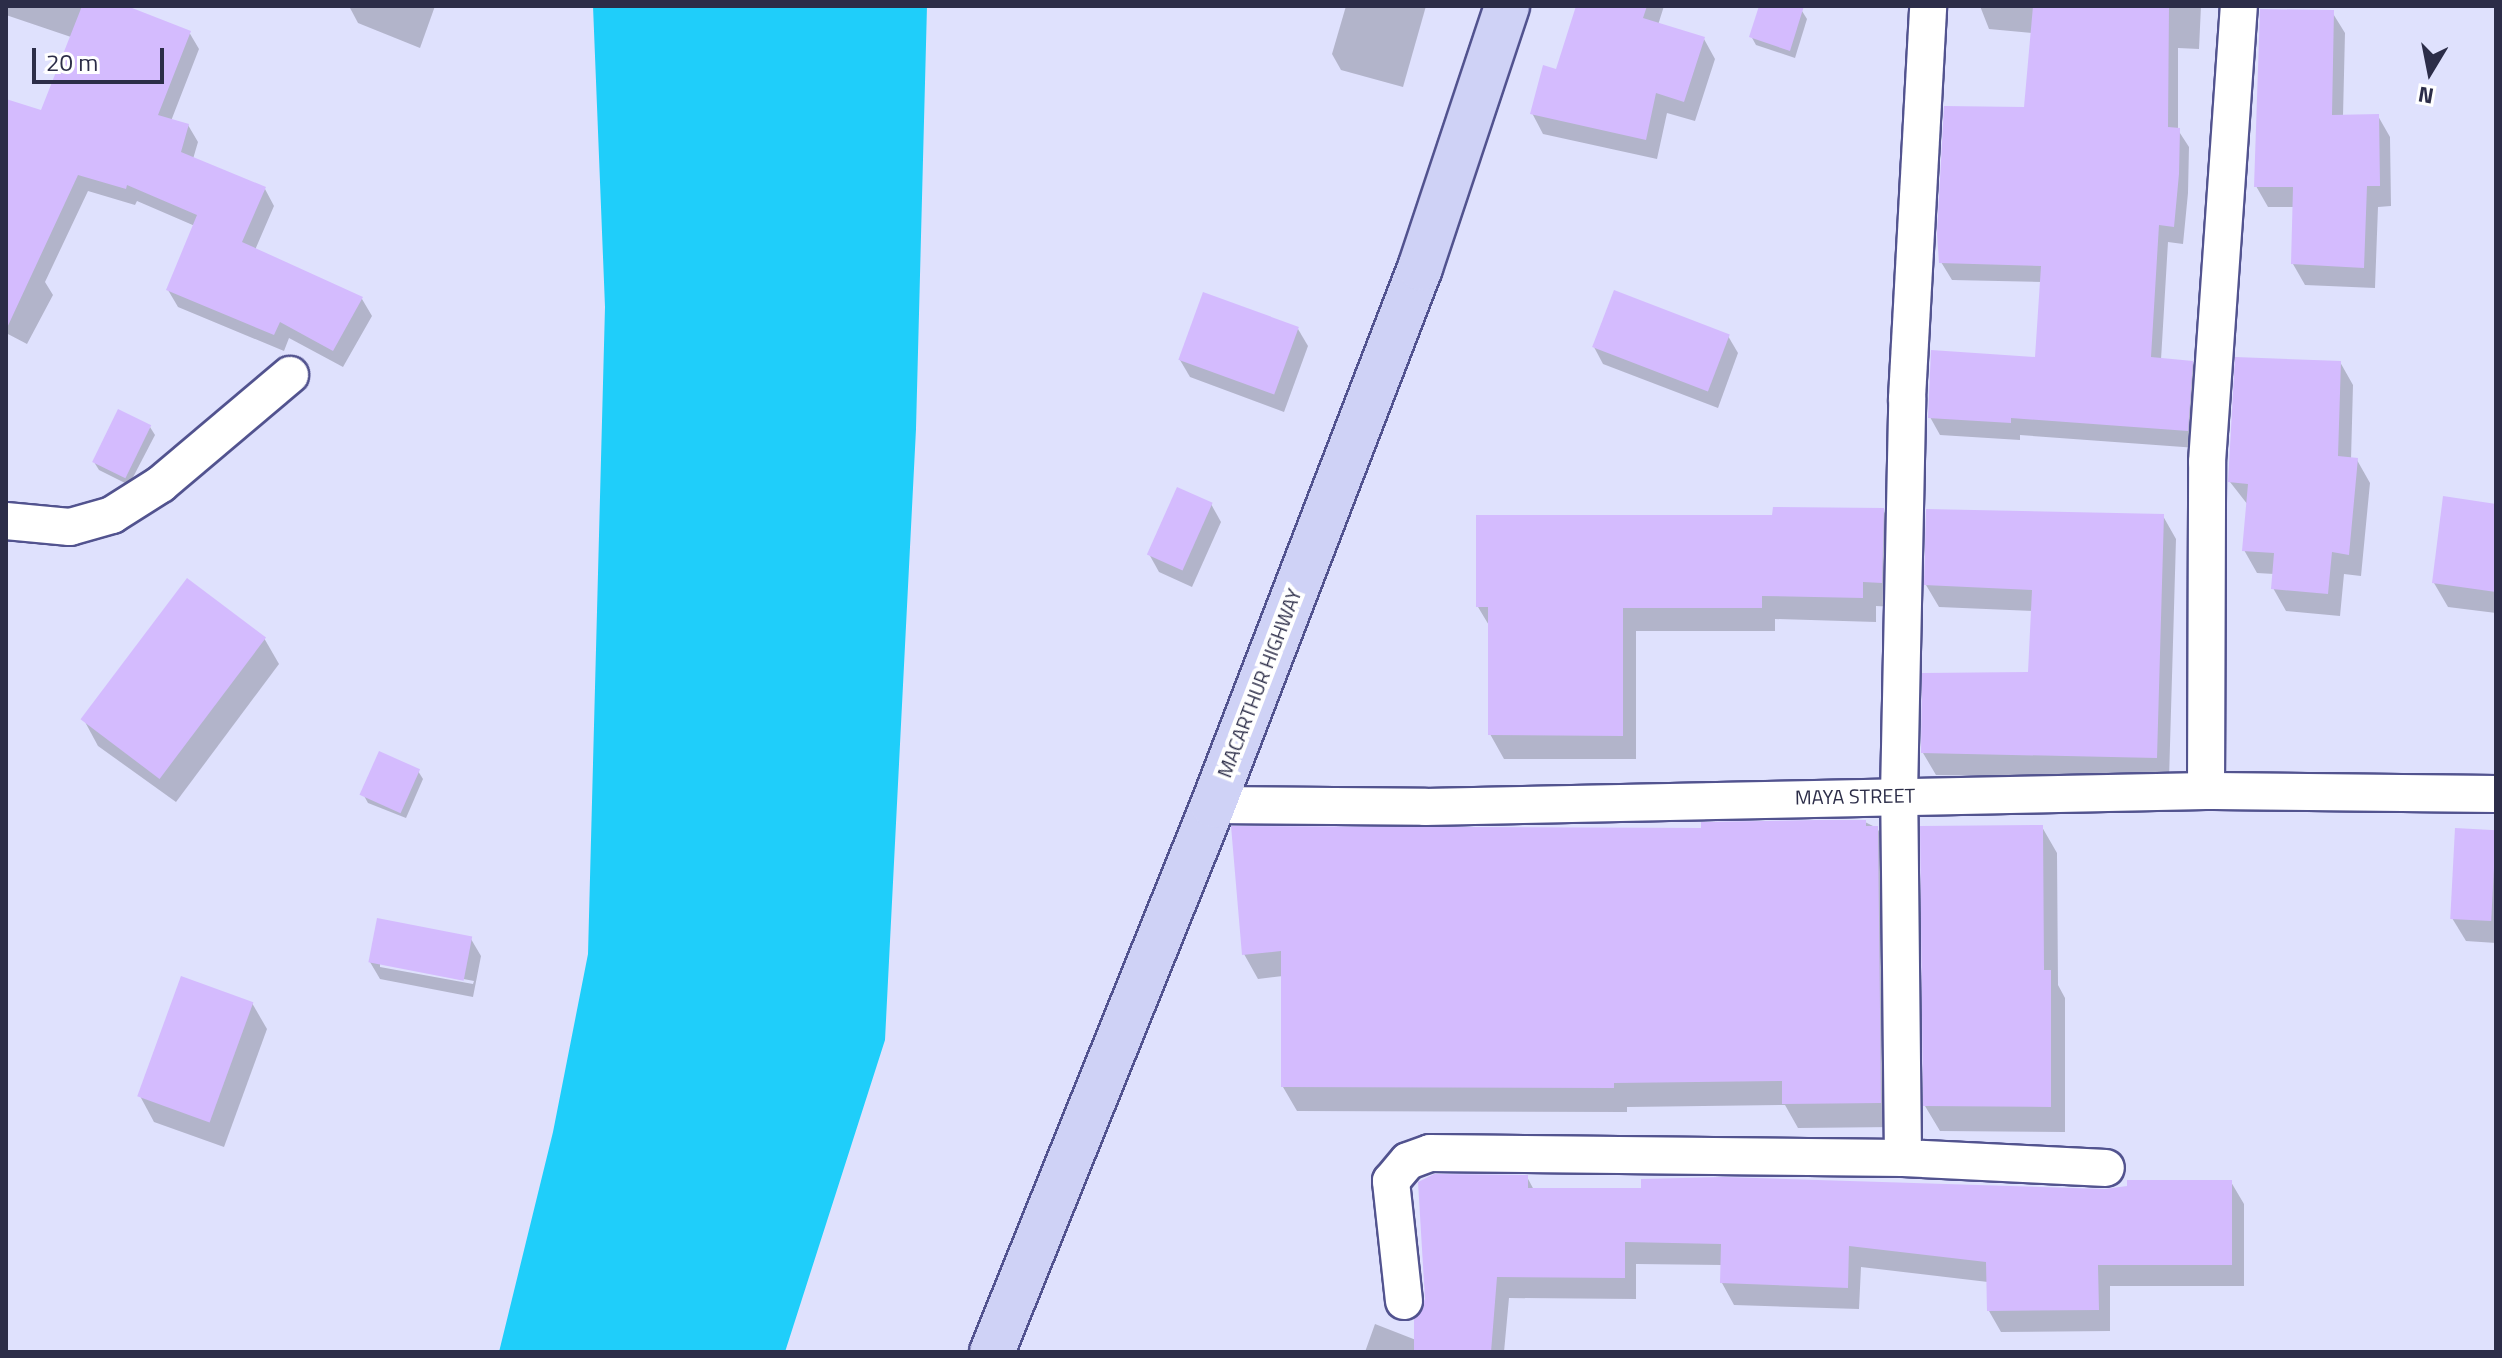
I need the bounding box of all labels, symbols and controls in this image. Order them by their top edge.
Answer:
scale bar [36,32,168,82]
north arrow [2390,32,2470,112]
text: 20 m [46,44,98,80]
text: N [2415,78,2436,114]
street label: MACARTHUR HIGHWAY [1212,585,1306,781]
street label: MAYA STREET [1795,783,1915,809]

